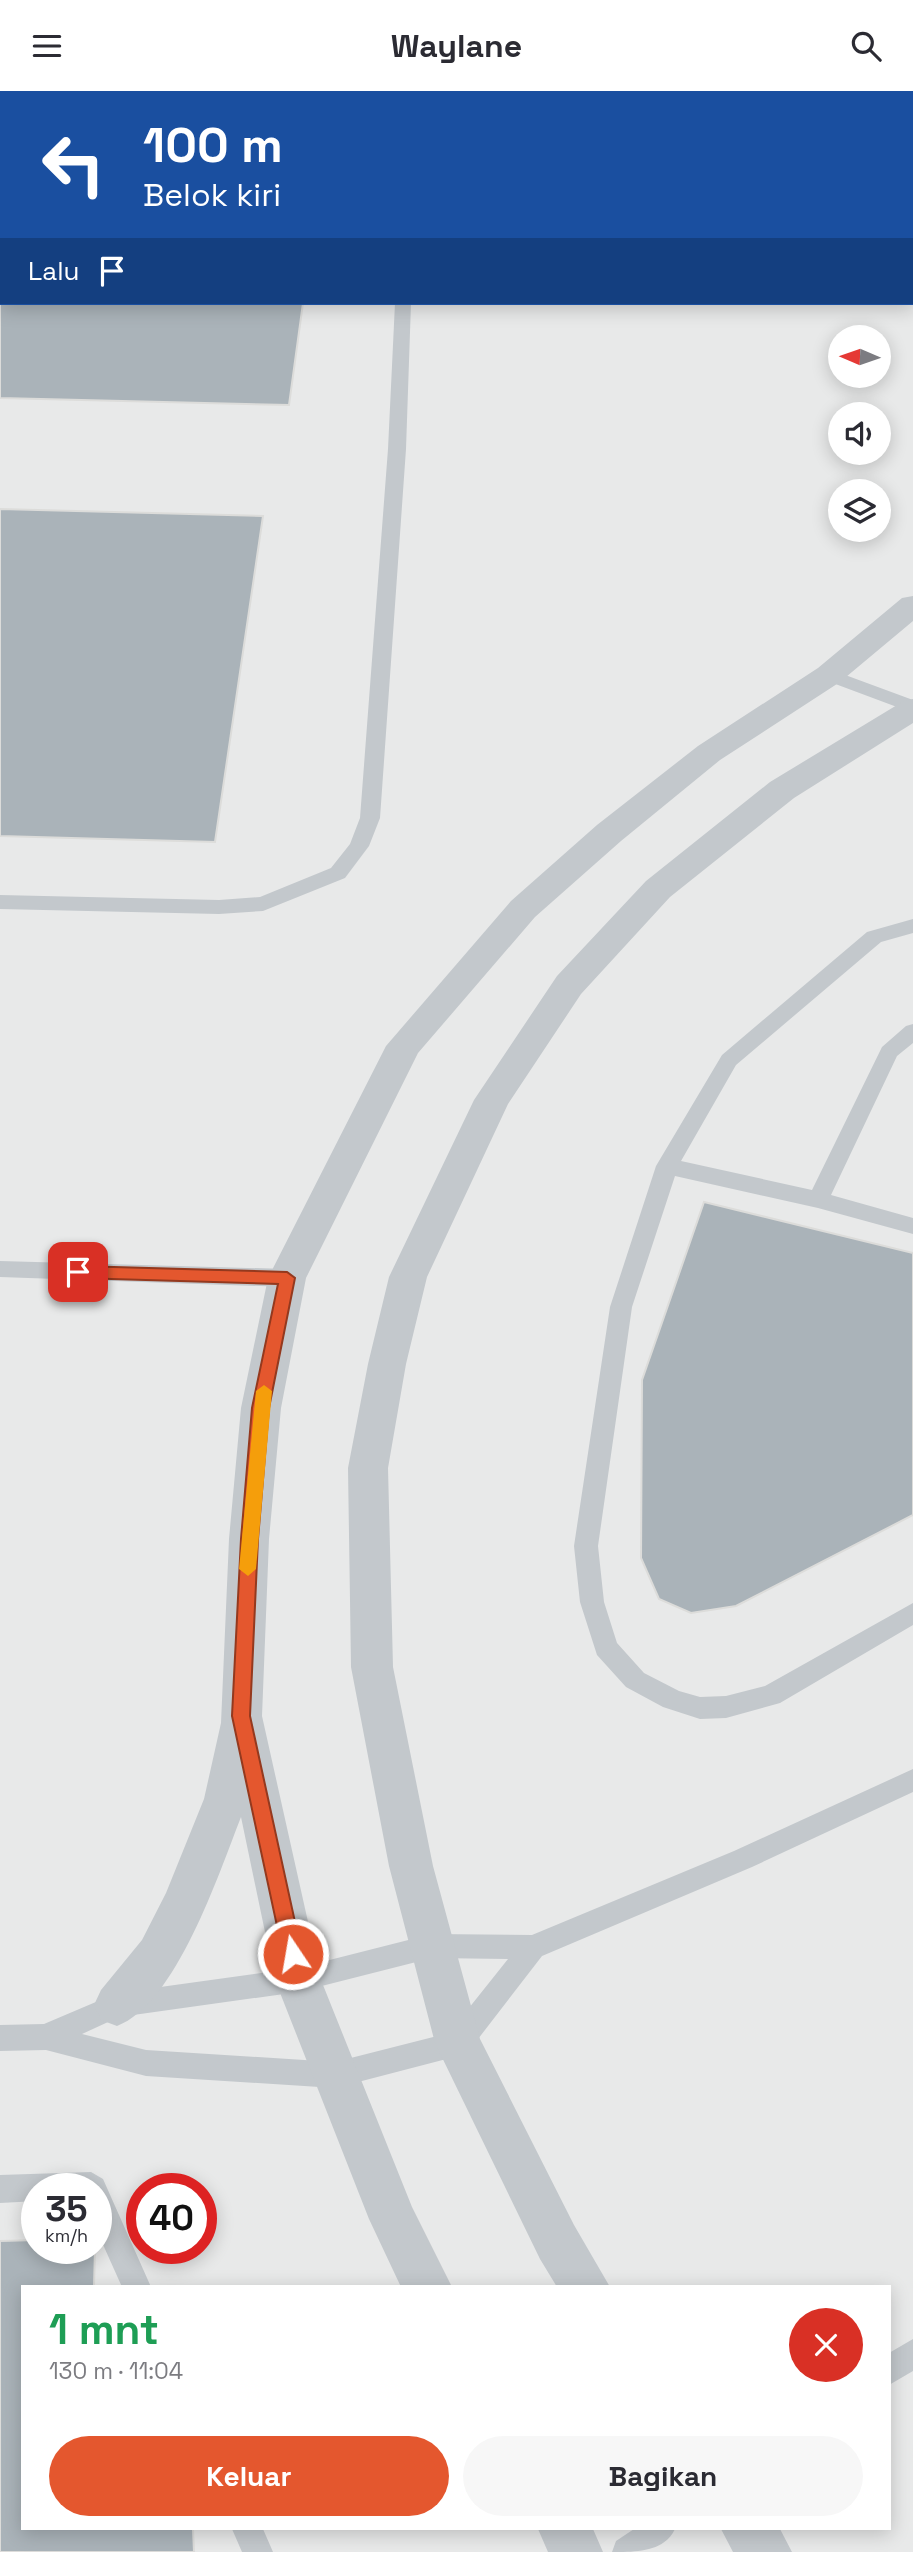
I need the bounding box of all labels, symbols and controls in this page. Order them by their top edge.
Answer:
text: Waylane [391,26,522,66]
icon: menu [28,27,66,65]
icon: search [847,27,885,65]
text: 100 m [143,114,283,176]
icon: left [28,119,119,210]
text: Belok kiri [143,175,281,215]
icon: arrive [93,252,131,290]
text: Lalu [28,254,79,288]
north arrow [828,325,891,389]
map controls [828,325,891,542]
button: sound [828,402,891,465]
button: layers [828,479,891,542]
pin [48,1242,108,1302]
icon: arrive [59,1253,97,1291]
position arrow [256,1917,330,1991]
speed limit sign: 40 [126,2173,217,2264]
text: 35 [45,2187,88,2231]
text: km/h [45,2224,88,2247]
text: 1 mnt [49,2303,159,2356]
button: close [789,2308,863,2382]
text: 130 m · 11:04 [49,2356,183,2386]
button: Keluar [49,2436,449,2516]
button: Bagikan [463,2436,863,2516]

